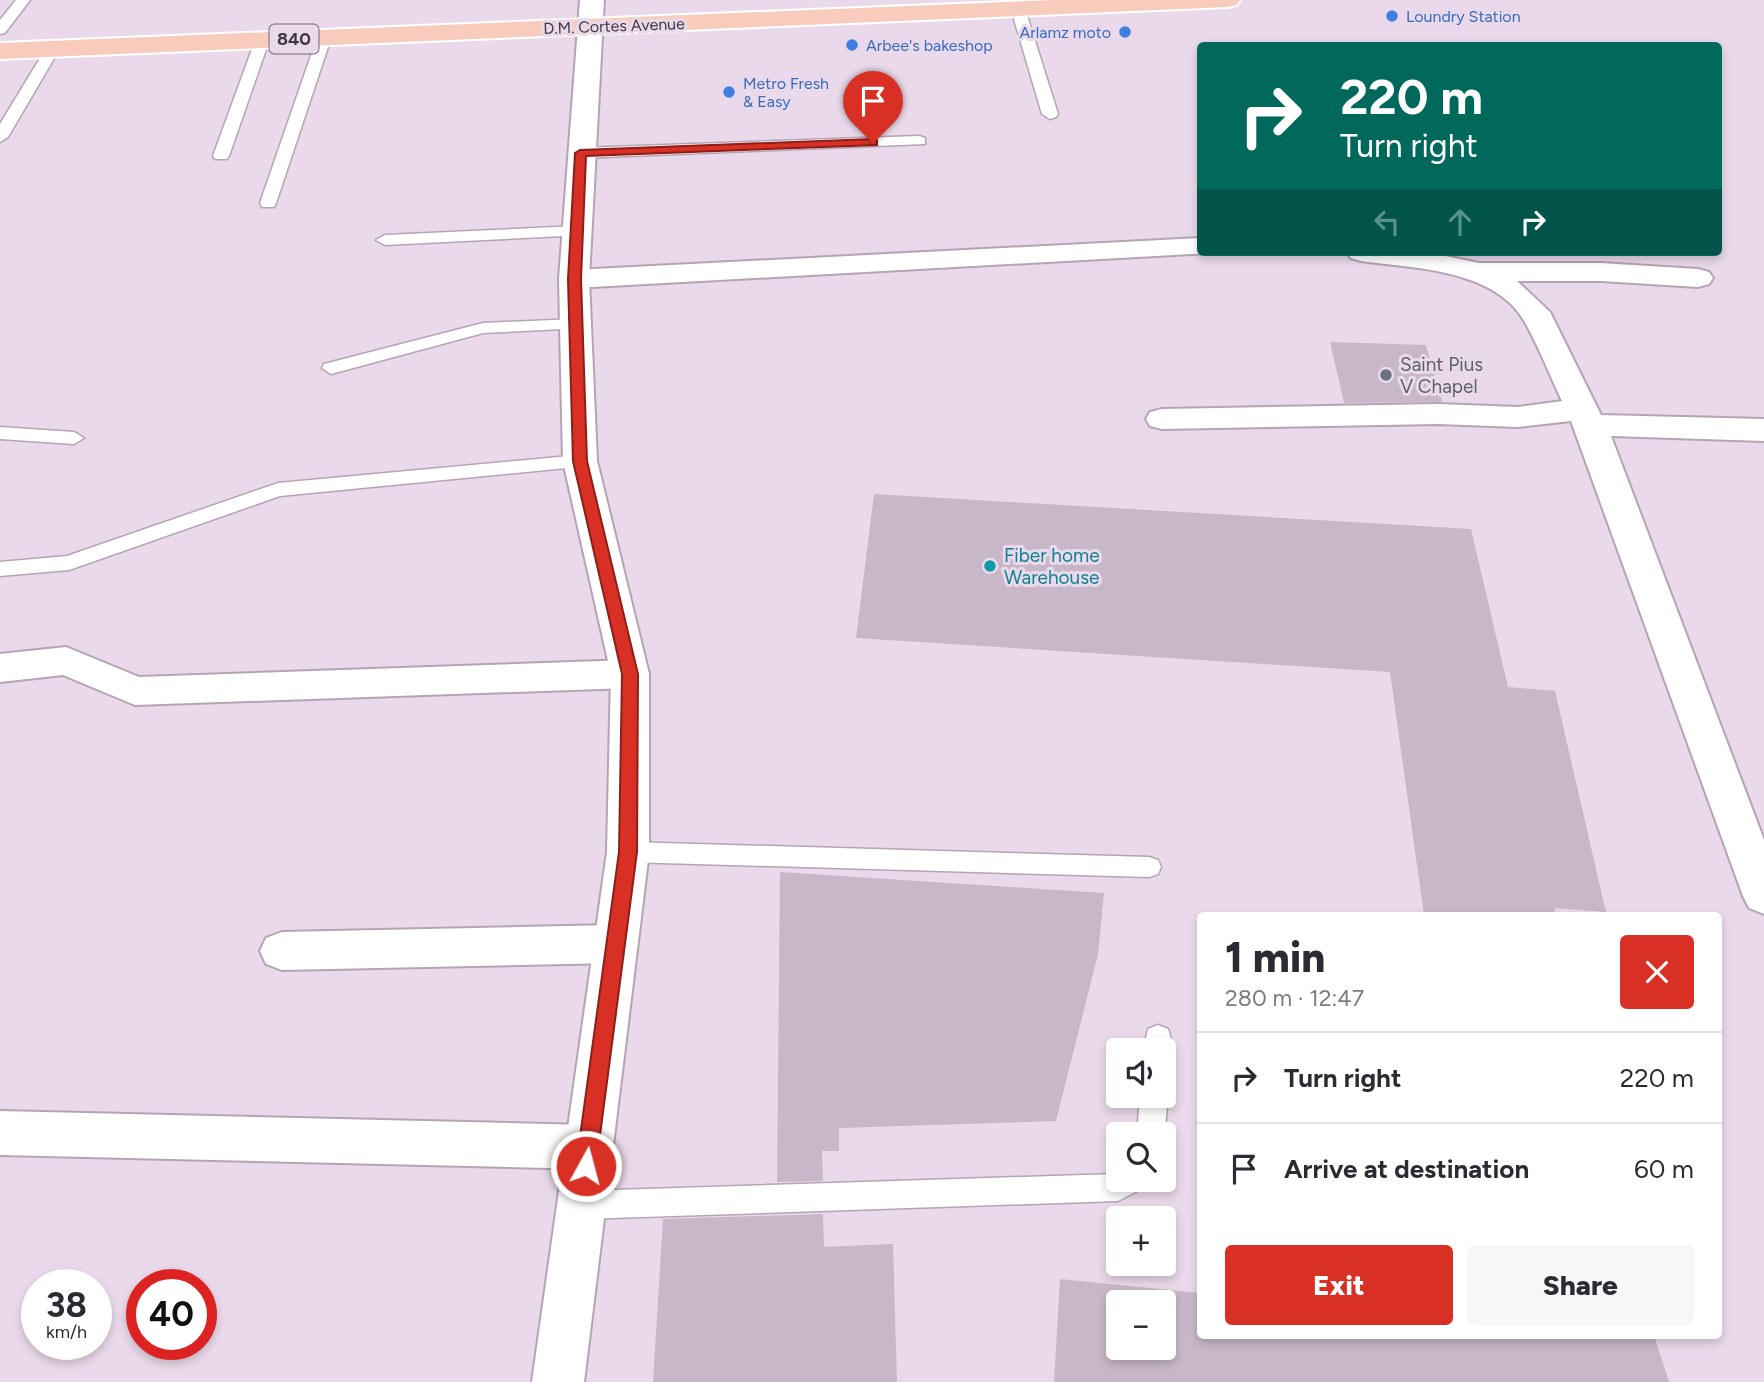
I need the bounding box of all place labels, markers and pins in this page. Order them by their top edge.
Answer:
place label: Loundry Station [1406,7,1521,26]
marker: Loundry Station [1384,8,1400,24]
place label: Arlamz moto [1019,23,1111,42]
marker: Arlamz moto [1117,24,1133,40]
place label: Arbee's bakeshop [866,36,993,55]
marker: Arbee's bakeshop [844,37,860,53]
pin [843,71,903,143]
place label: Metro Fresh & Easy [743,74,829,111]
marker: Metro Fresh & Easy [721,84,737,100]
place label: Saint Pius V Chapel [1400,353,1483,398]
marker: Saint Pius V Chapel [1378,367,1394,383]
place label: Fiber home Warehouse [1004,544,1100,589]
marker: Fiber home Warehouse [982,558,998,574]

